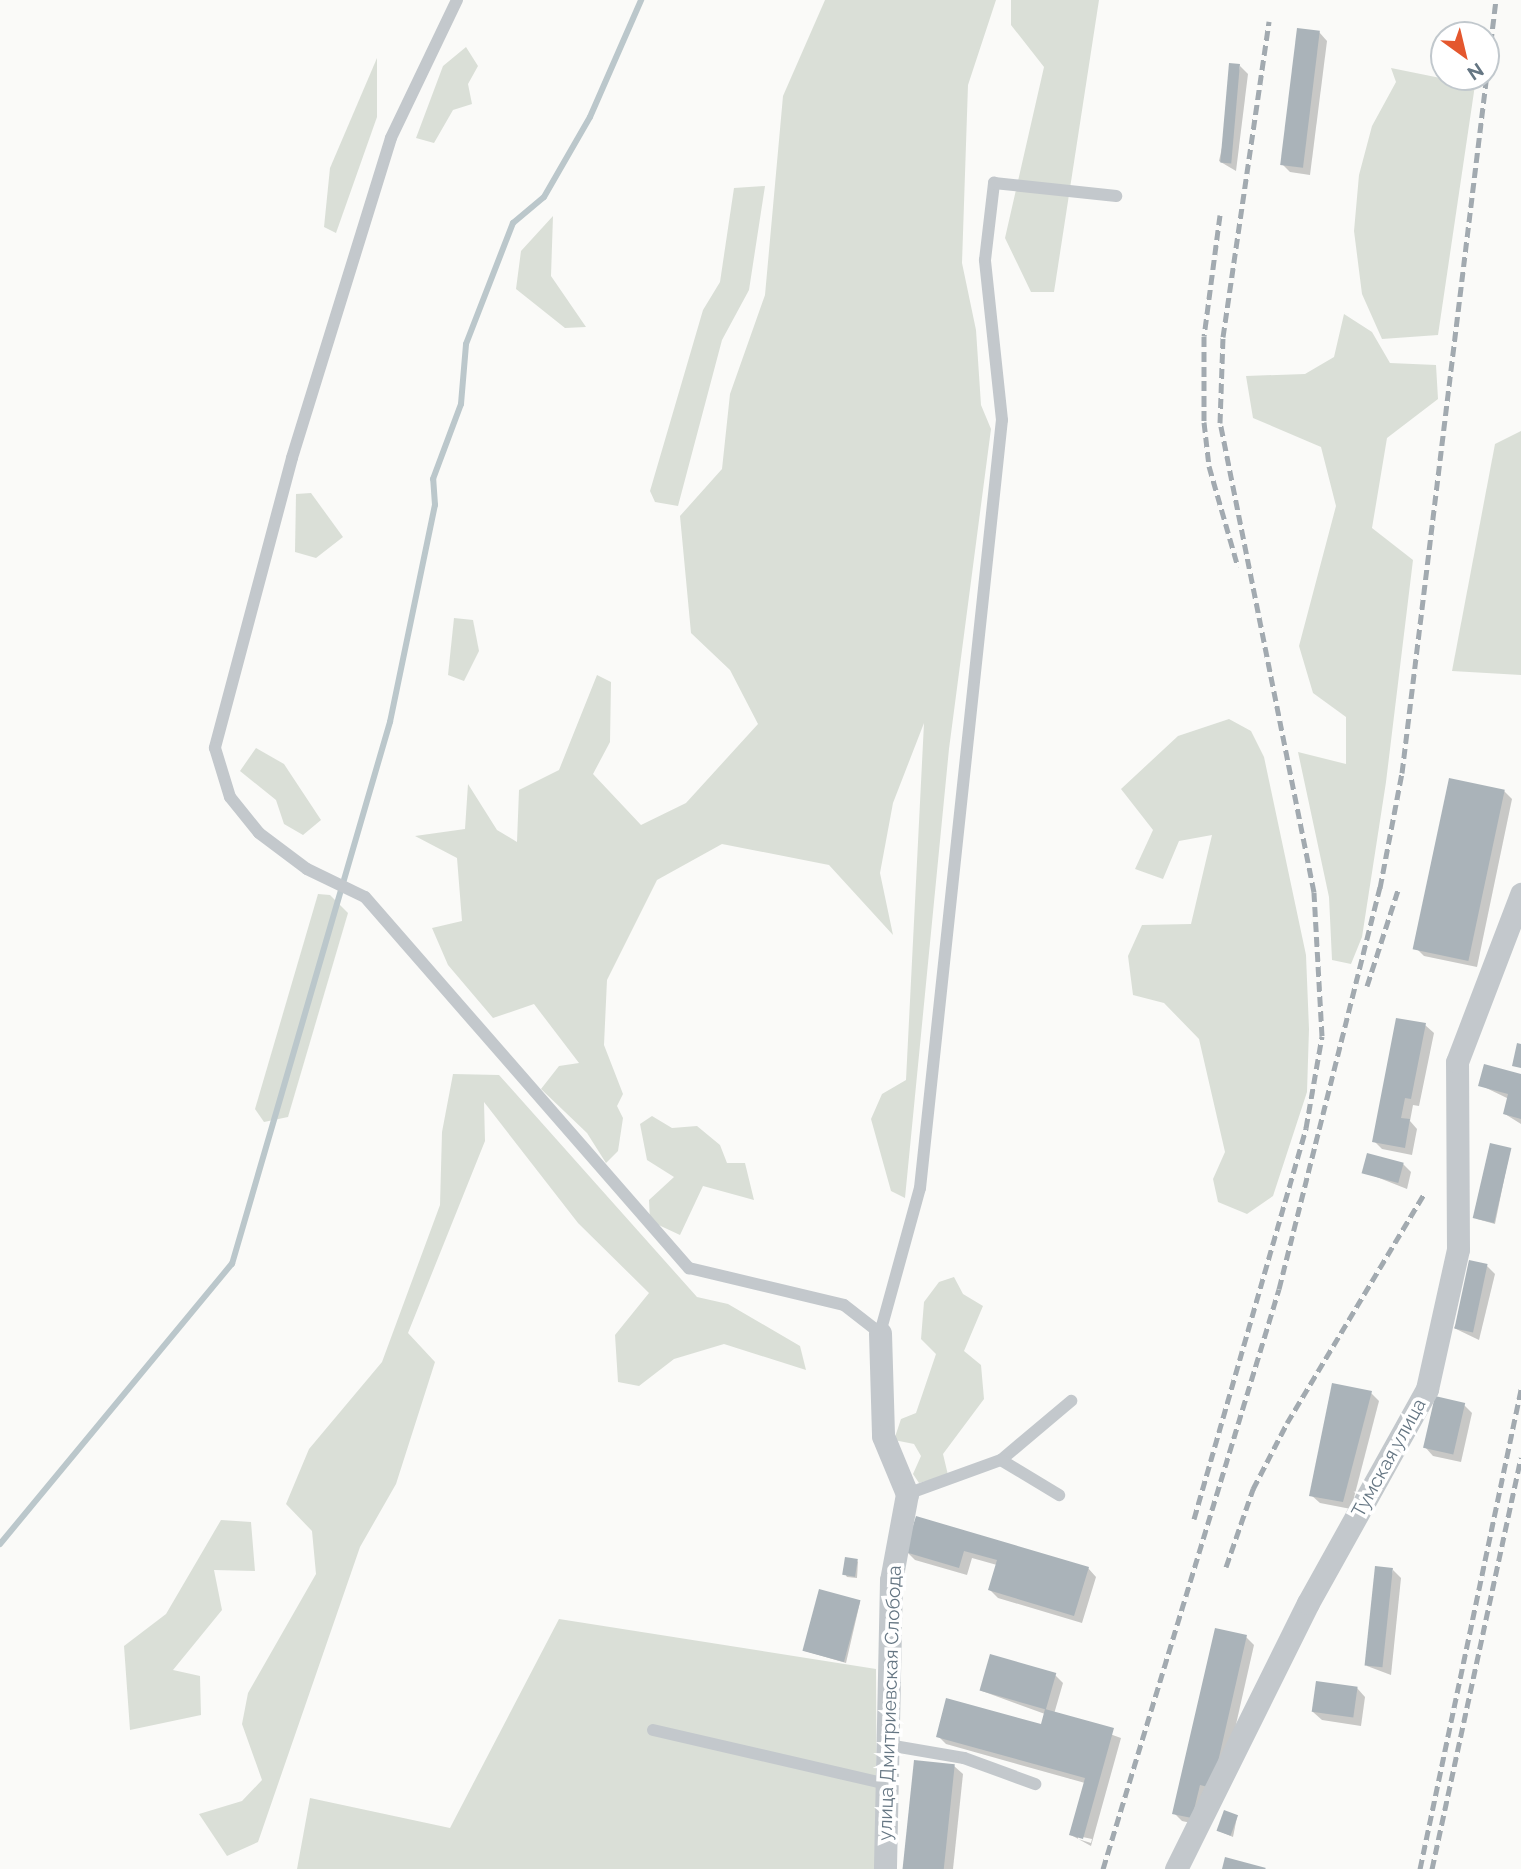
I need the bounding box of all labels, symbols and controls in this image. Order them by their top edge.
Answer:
north arrow [1430,21,1500,91]
text: N [1463,59,1488,85]
street label: Тумская улица [1347,1394,1431,1522]
street label: улица Дмитриевская Слобода [874,1565,906,1841]

